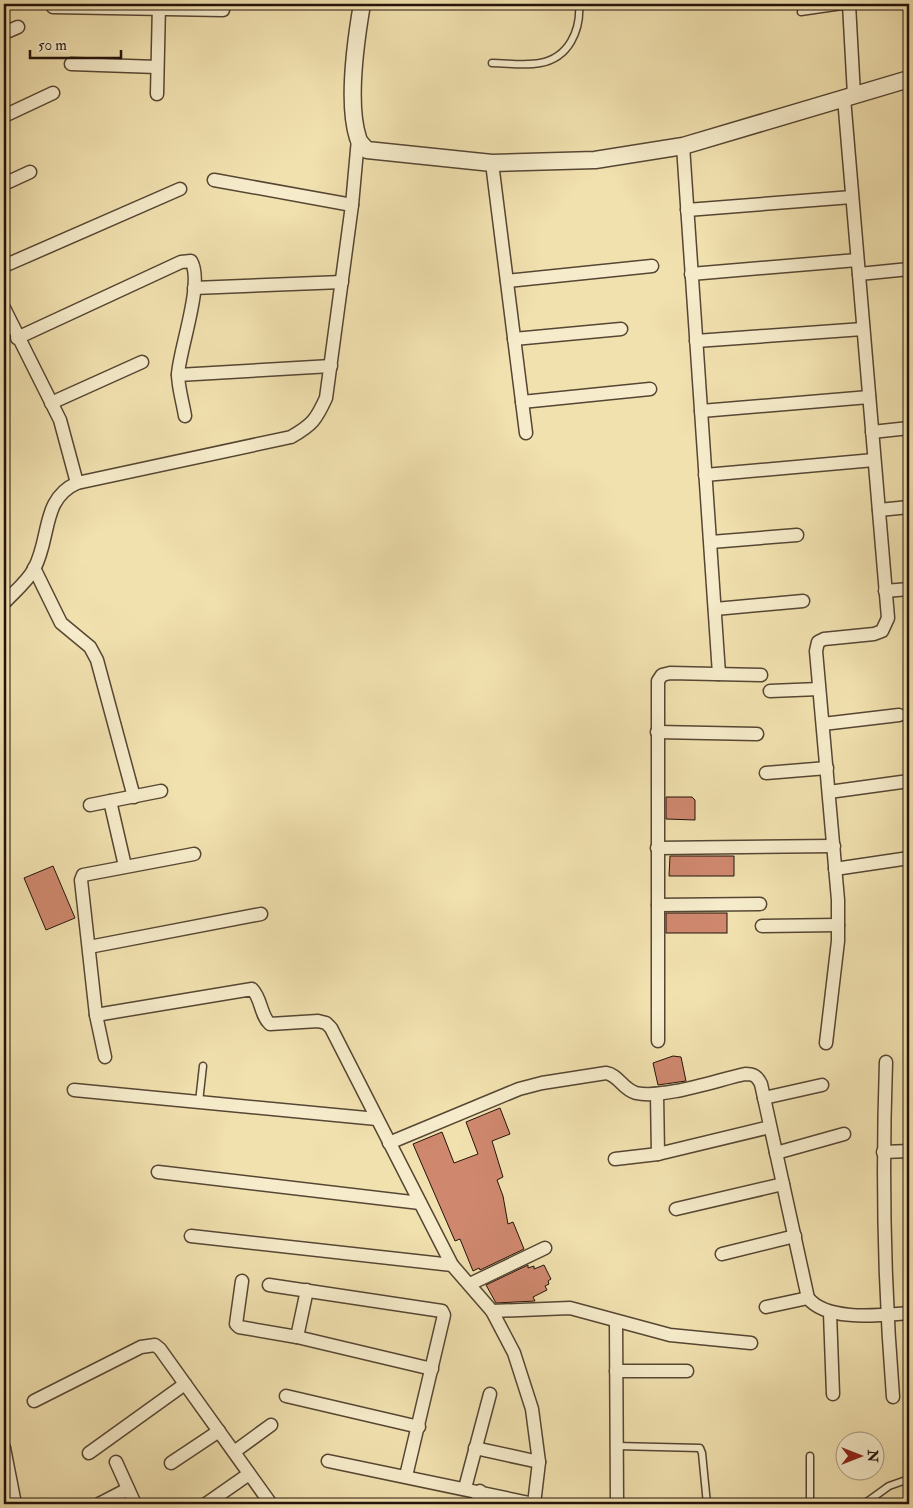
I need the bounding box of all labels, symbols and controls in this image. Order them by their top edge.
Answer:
scale bar [30,28,121,60]
text: 50 m [38,36,67,55]
north arrow [836,1430,886,1480]
text: N [864,1449,881,1463]

